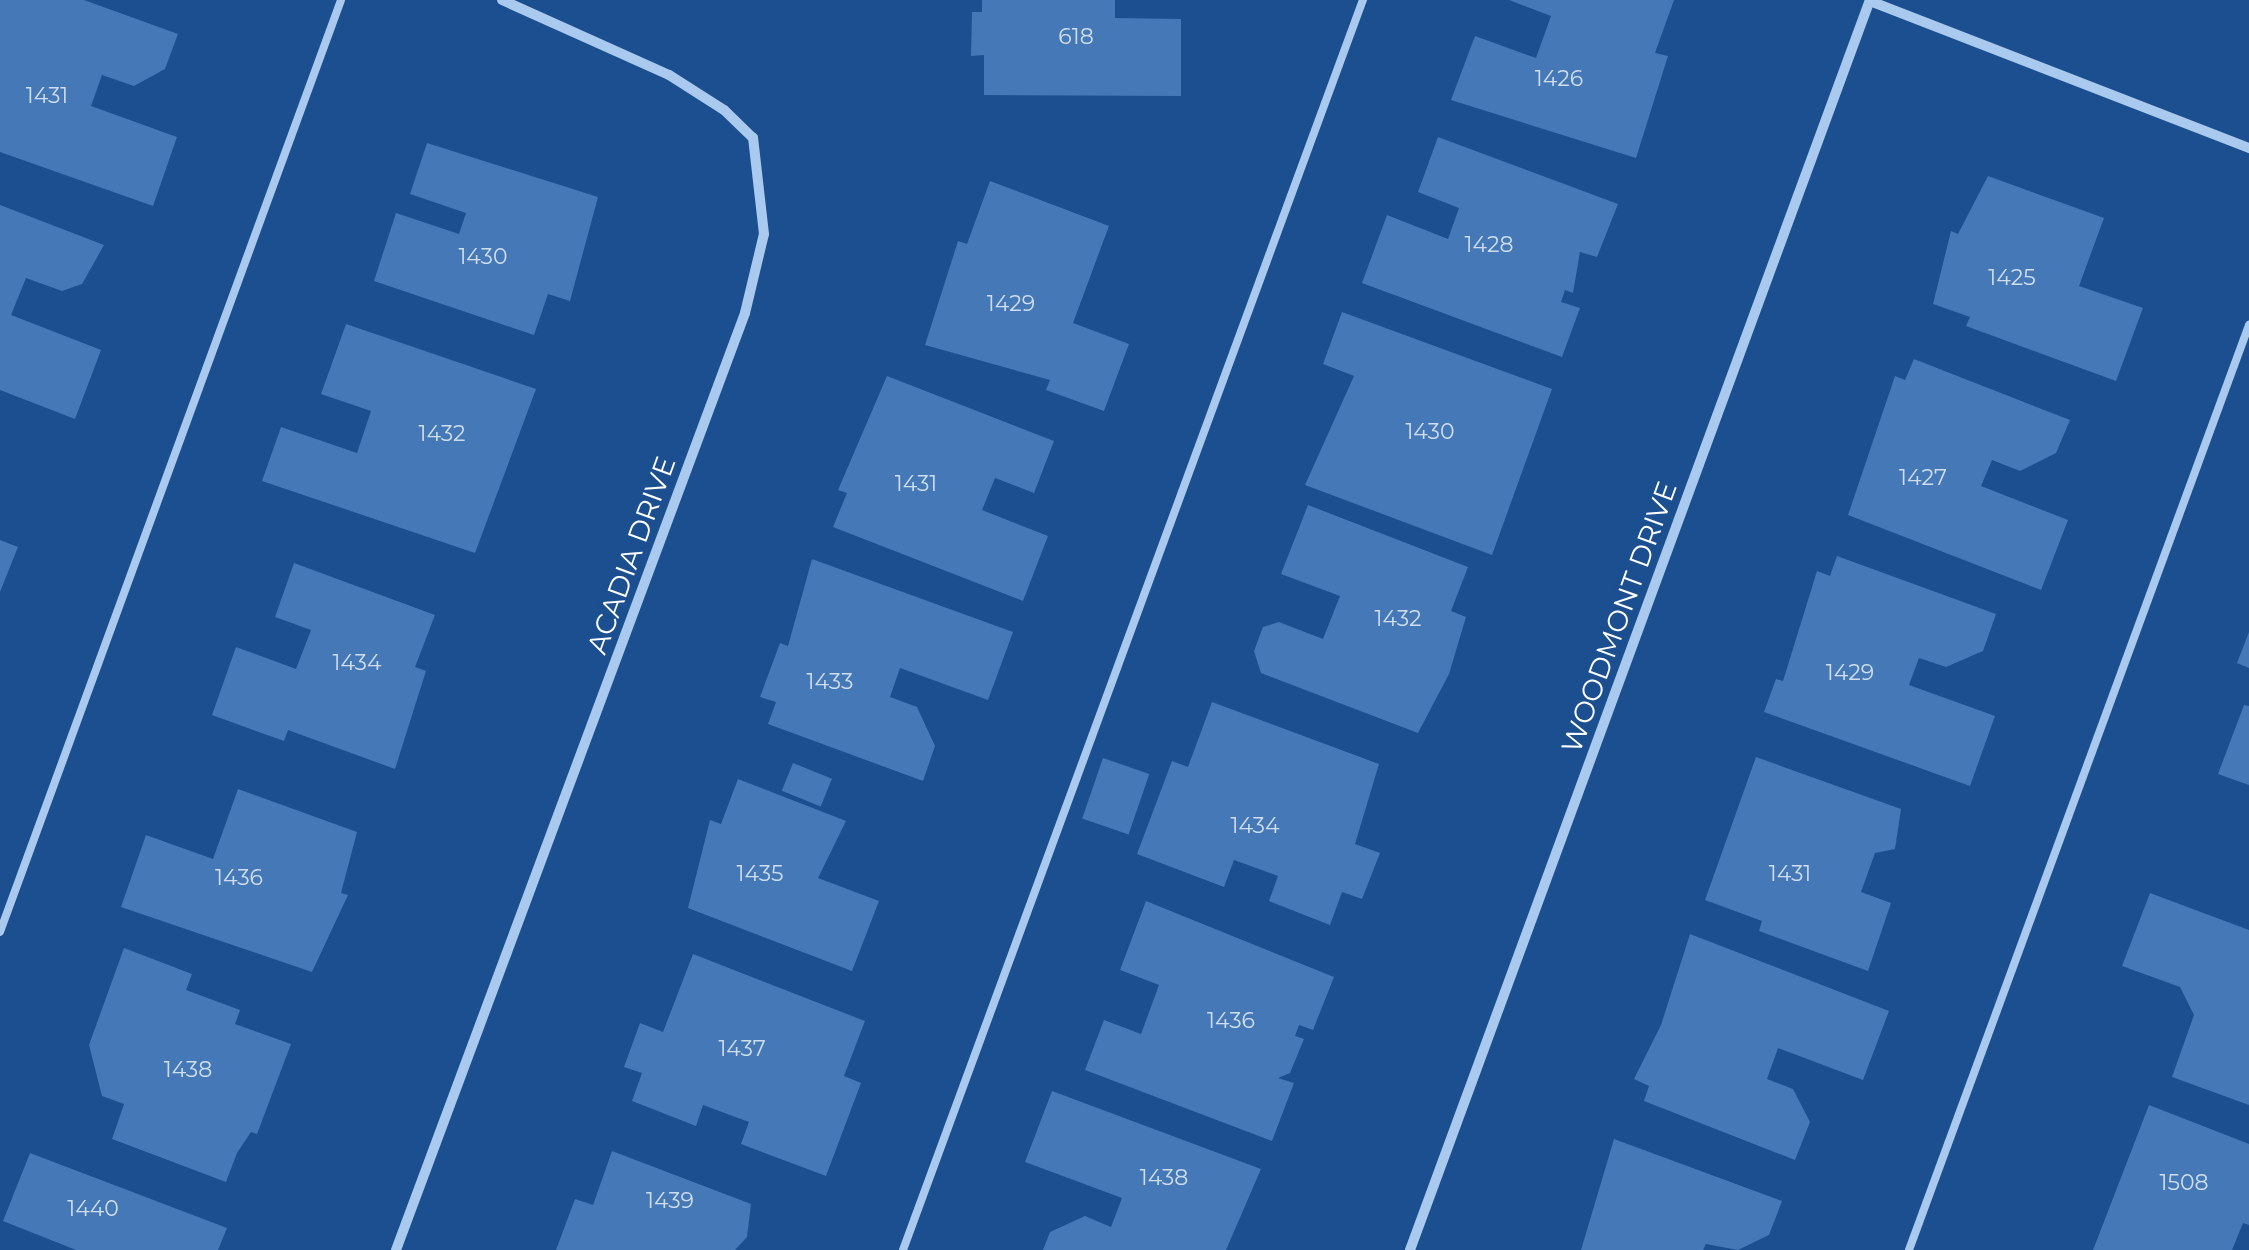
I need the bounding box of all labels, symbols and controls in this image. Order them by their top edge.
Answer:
house number: 618 [1058,24,1094,50]
house number: 1426 [1535,66,1583,92]
house number: 1431 [26,83,68,109]
house number: 1428 [1465,232,1513,258]
house number: 1430 [458,244,508,270]
house number: 1425 [1988,265,2036,291]
house number: 1429 [987,291,1035,317]
house number: 1430 [1405,419,1455,445]
house number: 1432 [419,421,465,447]
street label: ACADIA DRIVE [580,452,682,658]
house number: 1427 [1899,465,1947,491]
house number: 1431 [895,471,937,497]
street label: WOODMONT DRIVE [1554,477,1684,757]
house number: 1432 [1375,606,1421,632]
house number: 1434 [332,650,382,676]
house number: 1429 [1826,660,1874,686]
house number: 1433 [807,669,853,695]
house number: 1434 [1230,813,1280,839]
house number: 1435 [737,861,783,887]
house number: 1431 [1769,861,1811,887]
house number: 1436 [215,865,263,891]
house number: 1436 [1207,1008,1255,1034]
house number: 1437 [718,1036,766,1062]
house number: 1438 [164,1057,212,1083]
house number: 1438 [1140,1165,1188,1191]
house number: 1508 [2160,1170,2208,1196]
house number: 1439 [646,1188,694,1214]
house number: 1440 [67,1196,119,1222]

